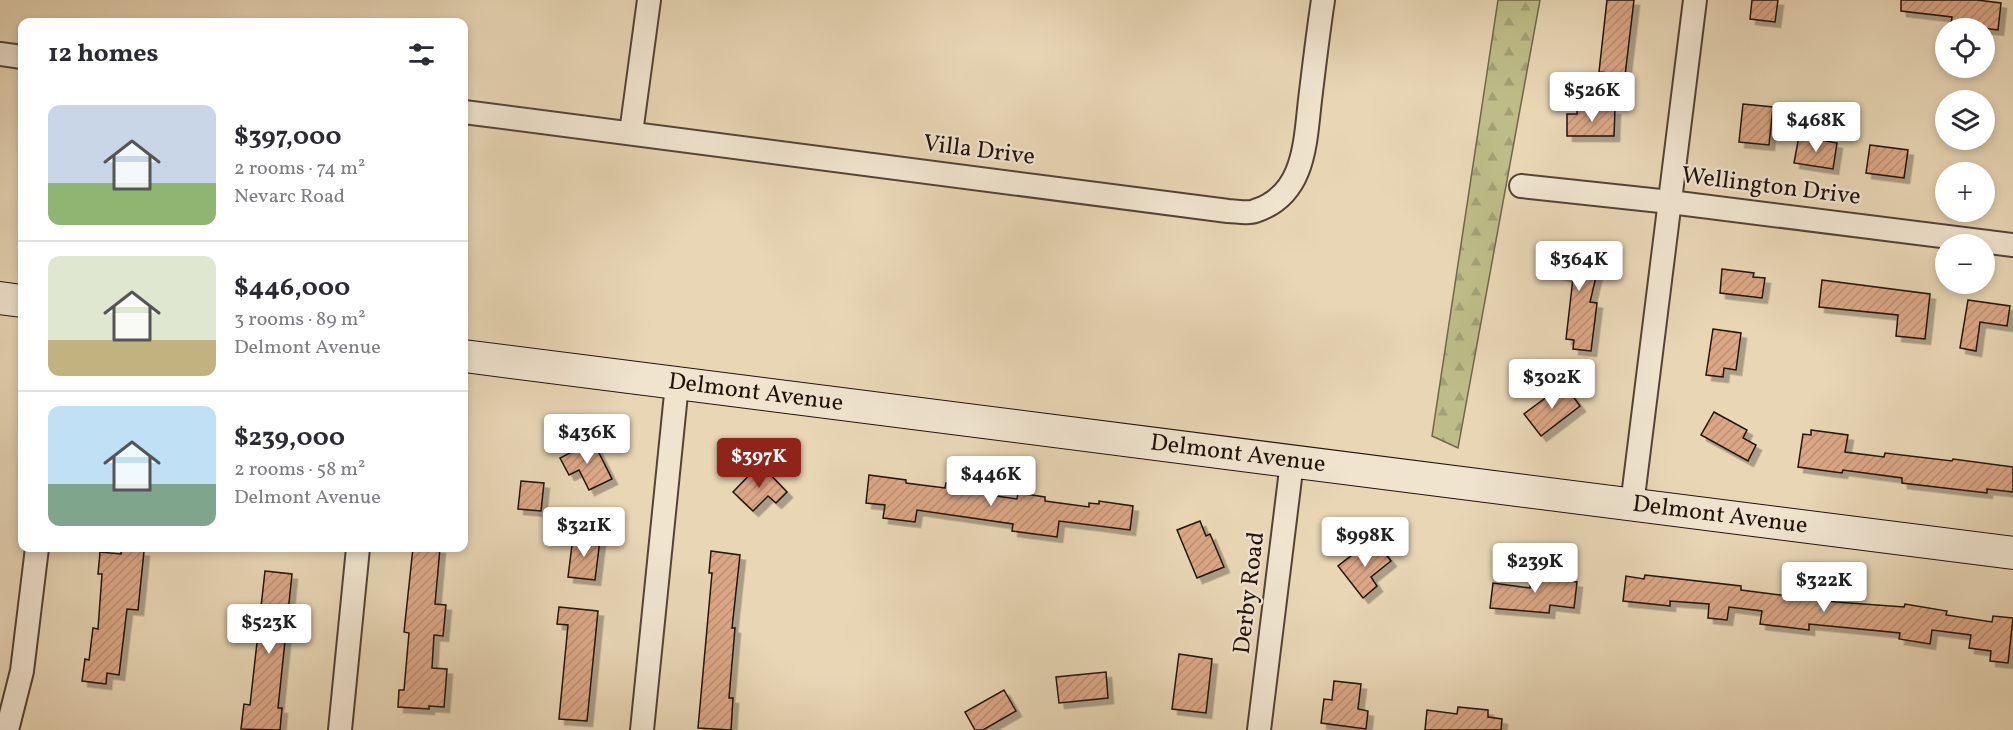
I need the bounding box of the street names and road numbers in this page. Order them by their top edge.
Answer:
street label: Villa Drive [921,127,1037,175]
street label: Wellington Drive [1679,159,1863,215]
street label: Delmont Avenue [666,365,845,421]
street label: Delmont Avenue [1148,426,1327,482]
street label: Delmont Avenue [1630,488,1809,544]
street label: Derby Road [1226,530,1274,656]

